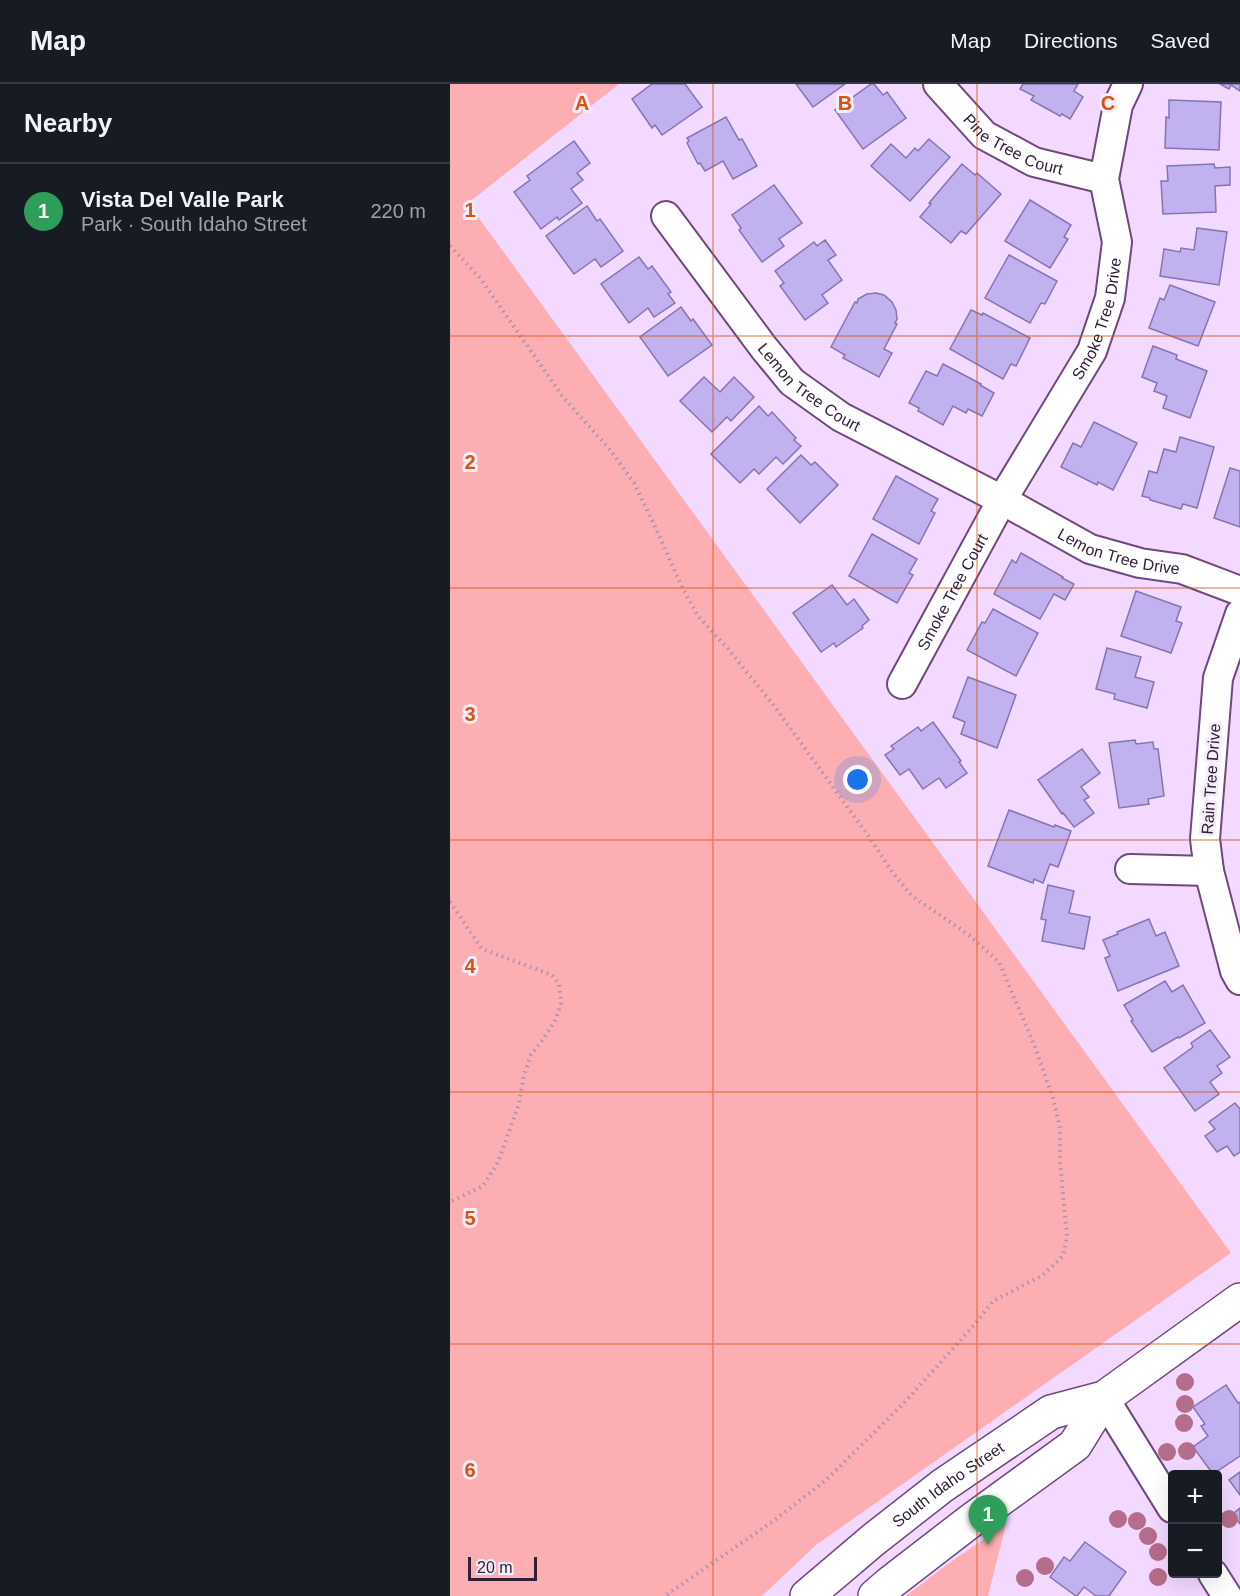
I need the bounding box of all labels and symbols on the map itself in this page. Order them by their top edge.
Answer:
text: A [575,92,589,114]
text: B [838,92,852,114]
text: C [1101,92,1115,114]
street label: Pine Tree Court [960,110,1065,177]
text: 1 [464,199,476,221]
street label: Smoke Tree Drive [1068,257,1123,382]
street label: Lemon Tree Court [755,340,864,434]
text: 2 [464,451,476,473]
street label: Lemon Tree Drive [1055,524,1181,577]
street label: Smoke Tree Court [914,530,991,653]
text: 3 [464,703,476,725]
street label: Rain Tree Drive [1199,723,1223,835]
your location [843,765,872,794]
text: 4 [464,955,476,977]
text: 5 [464,1207,476,1229]
street label: South Idaho Street [889,1438,1007,1530]
text: 6 [464,1459,476,1481]
pin: 1 [968,1496,1008,1545]
scale bar [468,1554,537,1582]

